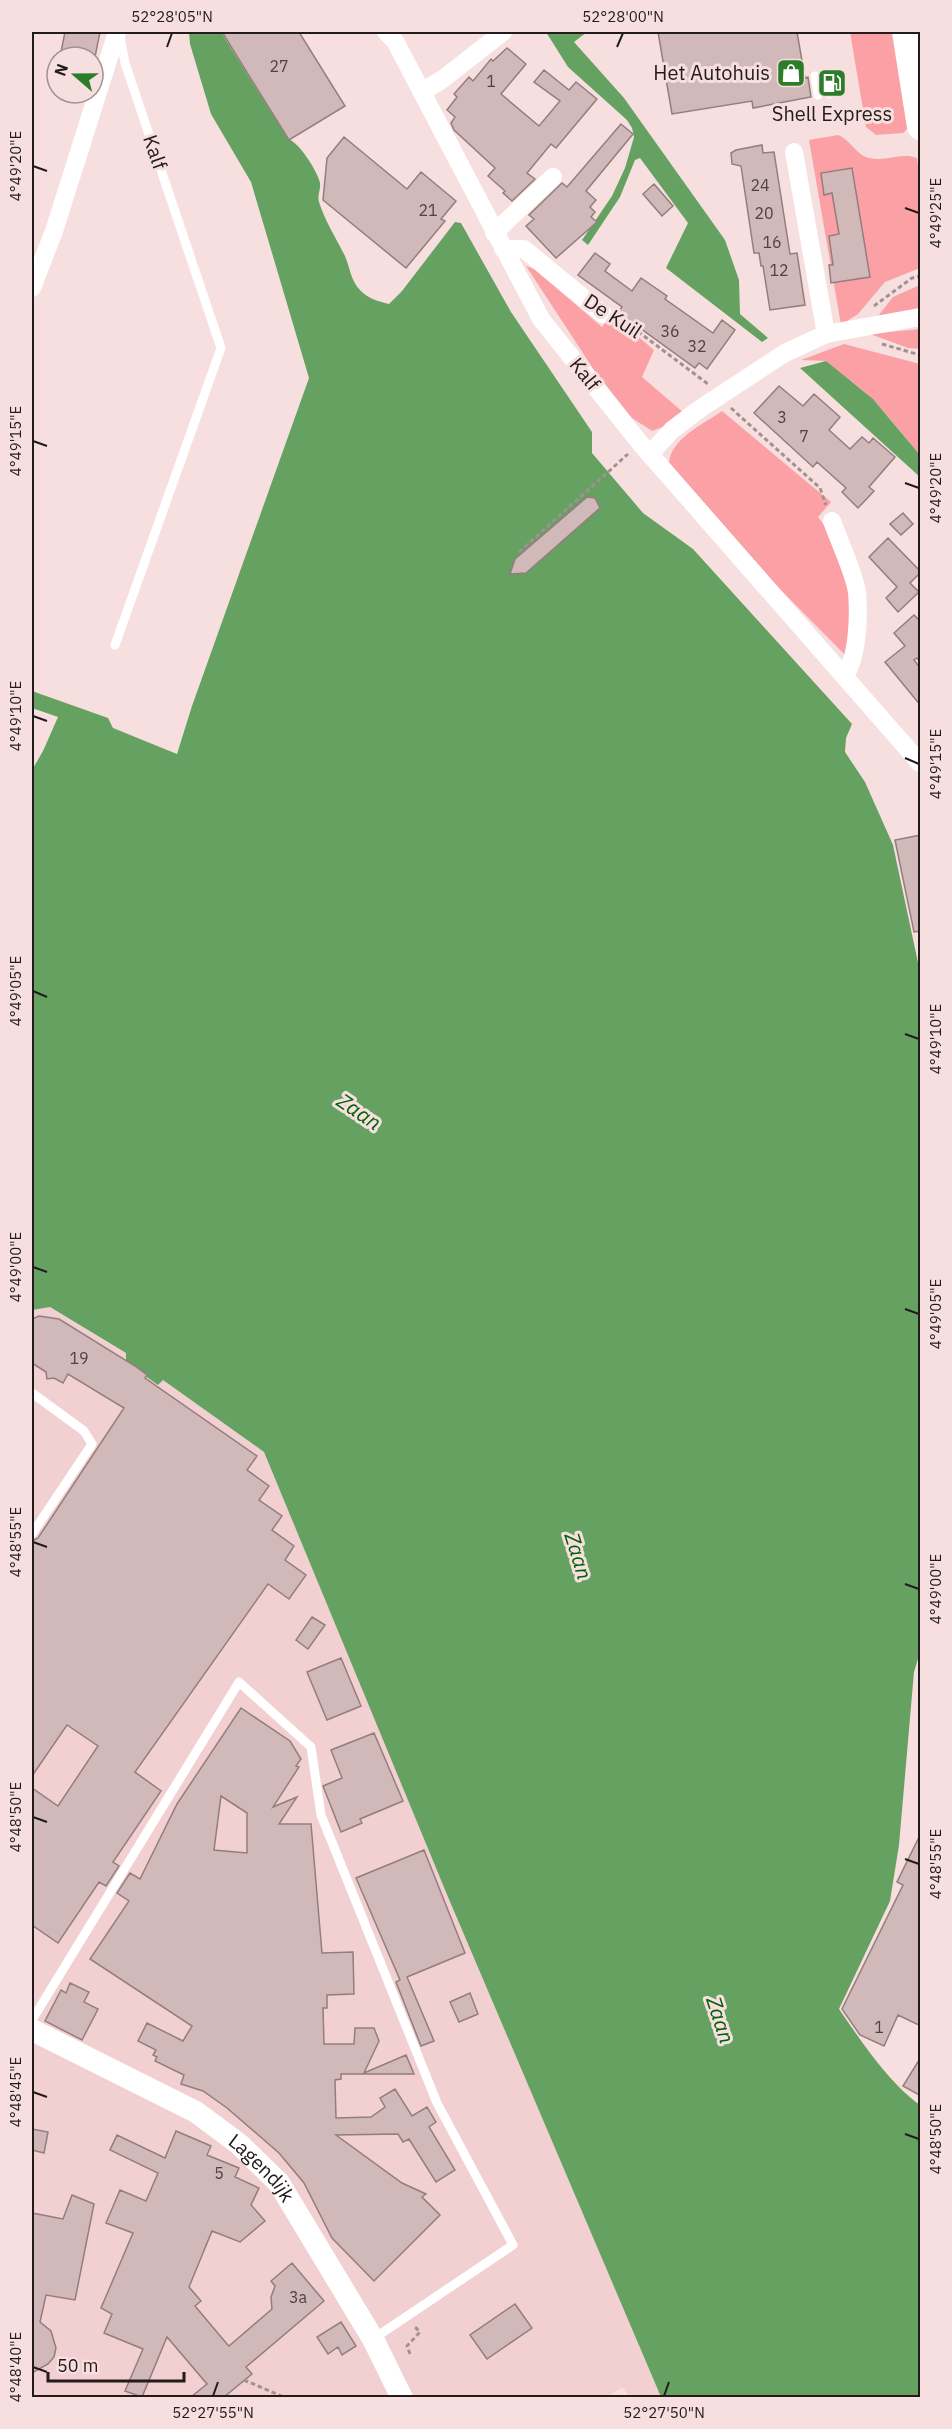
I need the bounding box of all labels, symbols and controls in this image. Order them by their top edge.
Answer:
text: 52°28'05"N [131,7,213,26]
text: 52°28'00"N [582,7,664,26]
north arrow [45,45,105,105]
house number: 27 [269,56,289,76]
shop icon: Het Autohuis [775,57,807,89]
place label: Het Autohuis [653,59,770,86]
text: N [50,61,72,79]
fuel station icon: Shell Express [816,67,848,99]
house number: 1 [486,71,496,91]
place label: Shell Express [772,100,892,127]
text: 4°49'20"E [6,131,25,201]
street label: Kalf [137,131,174,173]
house number: 24 [750,175,770,195]
text: 4°49'25"E [926,178,945,248]
house number: 21 [418,200,438,220]
house number: 20 [754,203,774,223]
house number: 16 [762,232,782,252]
house number: 12 [769,260,789,280]
street label: De Kuil [579,287,647,344]
house number: 36 [660,321,680,341]
house number: 32 [687,336,707,356]
street label: Kalf [564,352,607,396]
text: 4°49'15"E [6,406,25,476]
house number: 3 [777,407,787,427]
house number: 7 [799,426,809,446]
text: 4°49'20"E [926,453,945,523]
text: 4°49'10"E [6,681,25,751]
text: 4°49'15"E [926,729,945,799]
text: 4°49'05"E [6,956,25,1026]
text: 4°49'10"E [926,1004,945,1074]
water label: Zaan [331,1086,387,1136]
text: 4°49'00"E [6,1232,25,1302]
text: 4°49'05"E [926,1279,945,1349]
house number: 19 [69,1348,89,1368]
text: 4°48'55"E [6,1507,25,1577]
water label: Zaan [558,1528,599,1583]
text: 4°49'00"E [926,1554,945,1624]
text: 4°48'50"E [6,1782,25,1852]
text: 4°48'55"E [926,1829,945,1899]
water label: Zaan [700,1992,742,2047]
house number: 1 [874,2017,884,2037]
text: 4°48'45"E [6,2057,25,2127]
text: 4°48'50"E [926,2104,945,2174]
street label: Lagendijk [223,2127,302,2207]
house number: 5 [214,2163,224,2183]
house number: 3a [289,2287,308,2307]
text: 4°48'40"E [6,2332,25,2402]
scale bar [48,2345,184,2383]
text: 50 m [57,2354,99,2377]
text: 52°27'55"N [172,2403,254,2422]
text: 52°27'50"N [623,2403,705,2422]

